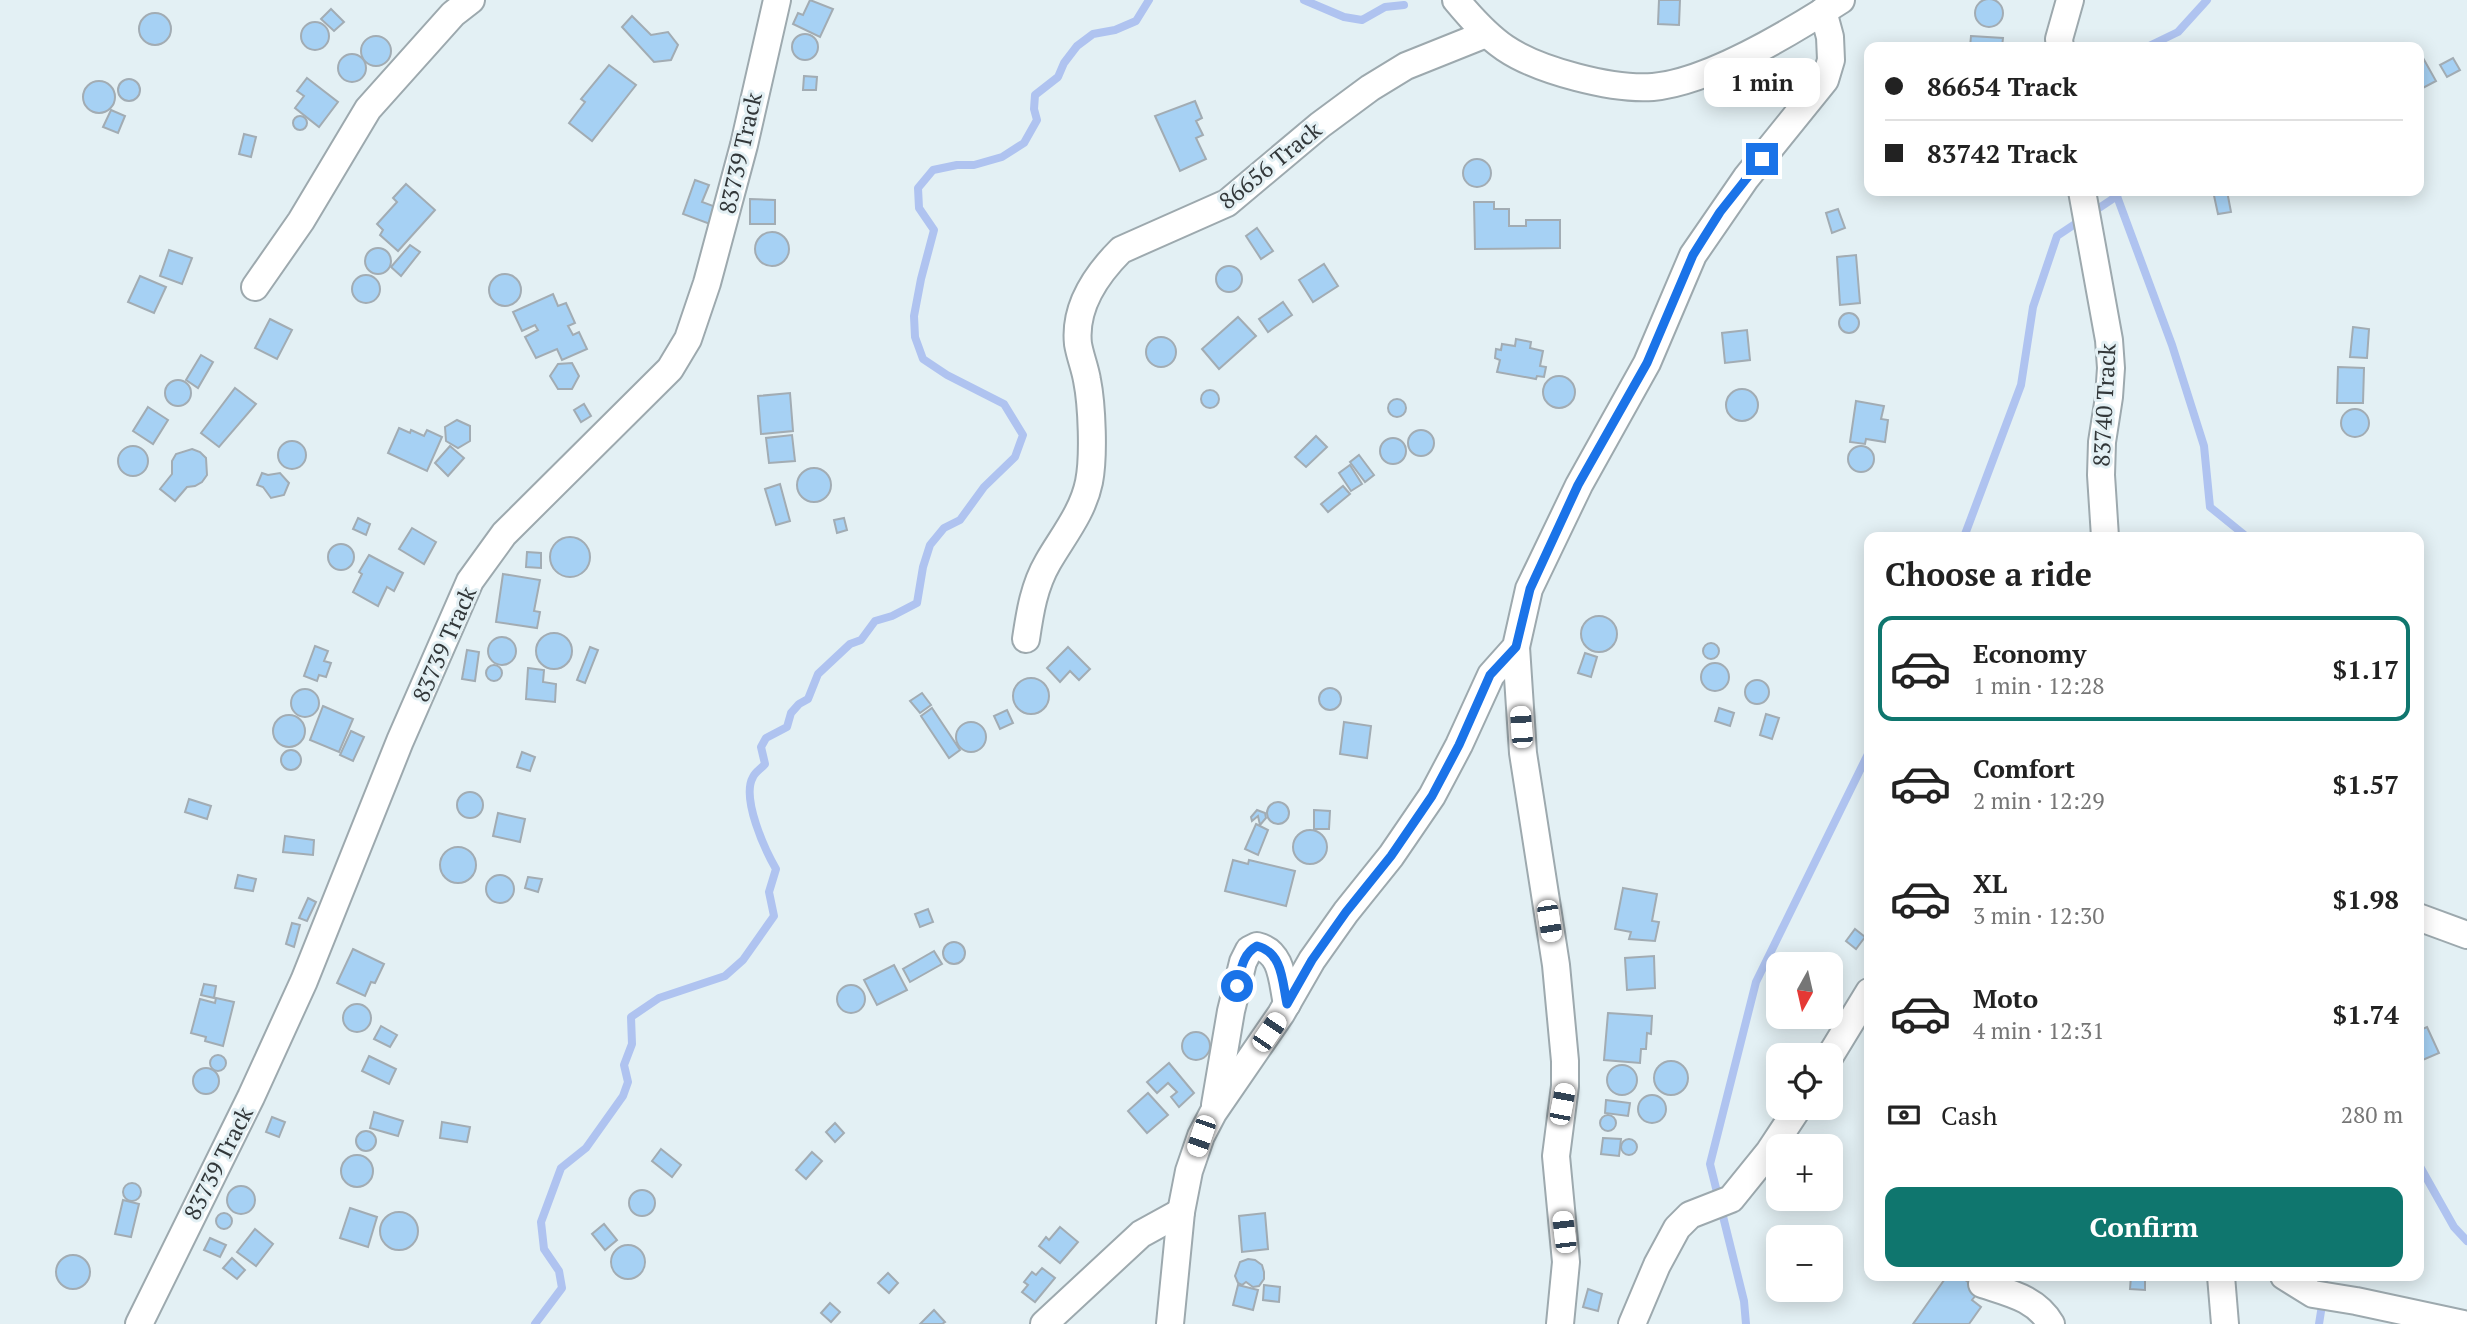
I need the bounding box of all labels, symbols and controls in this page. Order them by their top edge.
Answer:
callout: 1 min [1704,58,1820,106]
text: 1 min [1731,67,1793,98]
text: 86654 Track [1927,69,2077,103]
street label: 83739 Track [711,89,769,217]
street label: 86656 Track [1212,114,1328,216]
text: 83742 Track [1927,136,2077,170]
route end [1746,143,1778,175]
street label: 83740 Track [2085,342,2123,467]
text: Choose a ride [1885,553,2092,595]
street label: 83739 Track [405,581,483,707]
text: Economy [1973,636,2086,670]
icon: car [1889,637,1952,700]
text: $1.17 [2333,652,2399,686]
text: 1 min · 12:28 [1973,670,2105,701]
car [1510,705,1533,749]
text: Comfort [1973,751,2075,785]
icon: car [1889,752,1952,815]
text: $1.57 [2333,767,2399,801]
text: 2 min · 12:29 [1973,785,2105,816]
text: XL [1973,866,2007,900]
icon: car [1889,867,1952,930]
text: $1.98 [2333,882,2399,916]
car [1536,899,1563,943]
text: 3 min · 12:30 [1973,900,2105,931]
north arrow [1766,952,1843,1029]
map controls [1766,952,1843,1302]
route start [1221,970,1253,1002]
text: Moto [1973,981,2038,1015]
icon: car [1889,982,1952,1045]
text: $1.74 [2333,997,2399,1031]
car [1249,1009,1290,1055]
text: 4 min · 12:31 [1973,1015,2105,1046]
button: locate [1766,1043,1843,1120]
car [1548,1081,1577,1127]
icon: cash [1885,1096,1923,1134]
text: Cash [1941,1098,1997,1132]
text: 280 m [2341,1099,2403,1130]
street label: 83739 Track [176,1101,260,1225]
car [1185,1113,1218,1159]
button: + [1766,1134,1843,1211]
button: Confirm [1885,1187,2403,1267]
car [1552,1210,1577,1254]
button: − [1766,1225,1843,1302]

